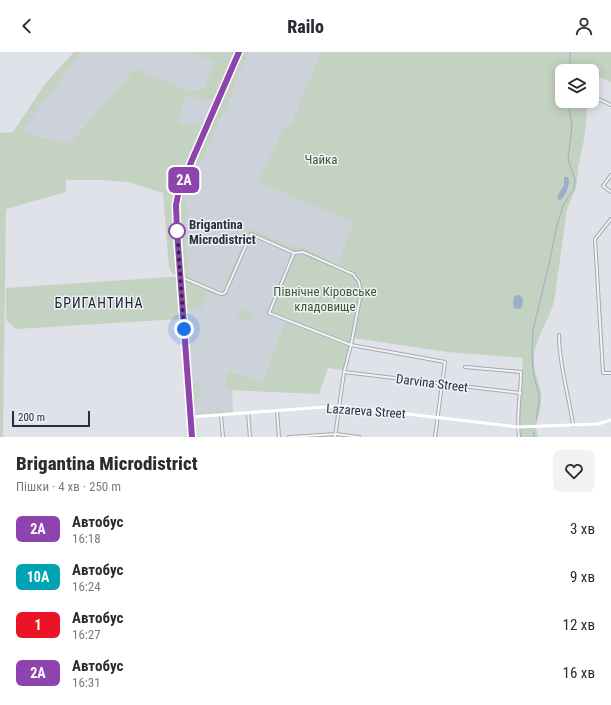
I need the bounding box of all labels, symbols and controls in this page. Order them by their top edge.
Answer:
icon: back [16,15,38,37]
icon: person [573,15,595,37]
text: Railo [287,16,324,37]
map controls [555,64,599,108]
button: layers [555,64,599,108]
park label: Чайка [304,152,338,167]
line badge: 2А [166,167,202,193]
text: 2А [176,172,192,188]
place label: Brigantina Microdistrict [189,217,256,247]
marker: Brigantina Microdistrict [168,222,186,240]
park label: Північне Кіровське кладовище [273,284,377,314]
district label: БРИГАНТИНА [54,295,144,311]
your location [174,319,194,339]
street label: Darvina Street [395,371,469,395]
street label: Lazareva Street [326,401,406,421]
scale bar [12,409,90,428]
text: 200 m [18,411,45,424]
button: heart [553,450,595,492]
text: Brigantina Microdistrict [16,452,198,475]
text: Пішки · 4 хв · 250 m [16,479,121,494]
text: Автобус [72,513,123,531]
text: 3 хв [570,520,595,538]
text: 2А [30,521,46,537]
text: 16:18 [72,531,101,546]
text: Автобус [72,561,123,579]
text: 9 хв [570,568,595,586]
text: 10А [27,569,49,585]
text: 16:24 [72,579,101,594]
text: Автобус [72,609,123,627]
text: 12 хв [563,616,595,634]
text: 1 [34,617,42,633]
text: 16:27 [72,627,101,642]
text: Автобус [72,657,123,675]
text: 16 хв [563,664,595,682]
text: 2А [30,665,46,681]
text: 16:31 [72,675,101,690]

